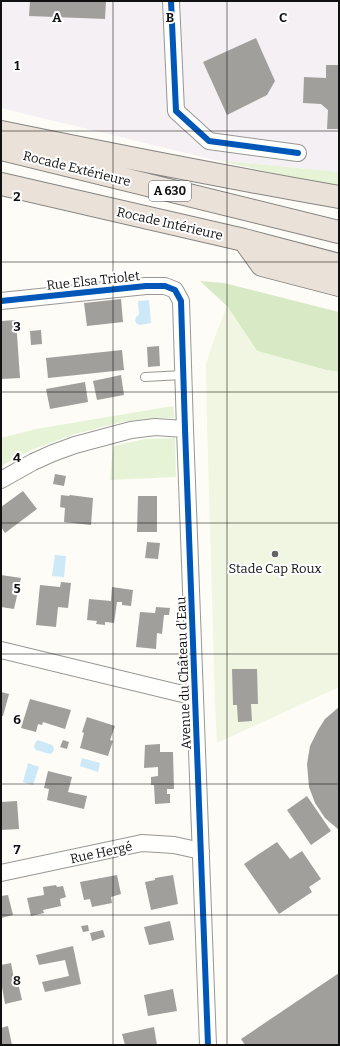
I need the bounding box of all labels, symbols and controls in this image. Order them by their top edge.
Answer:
text: A [52,10,62,25]
text: B [166,10,174,25]
text: C [279,10,287,25]
text: 1 [14,58,20,73]
street label: Rocade Extérieure [22,148,132,189]
road number: A 630 [149,181,191,201]
text: 2 [13,189,21,204]
street label: Rocade Intérieure [115,204,224,243]
street label: Rue Elsa Triolet [46,268,141,293]
text: 3 [13,319,21,334]
text: 4 [13,450,21,465]
marker: Stade Cap Roux [270,549,280,559]
place label: Stade Cap Roux [228,561,322,576]
text: 5 [13,581,21,596]
street label: Avenue du Château d'Eau [173,596,194,750]
text: 6 [13,712,21,727]
street label: Rue Hergé [69,839,134,866]
text: 7 [14,842,21,857]
text: 8 [13,973,21,988]

